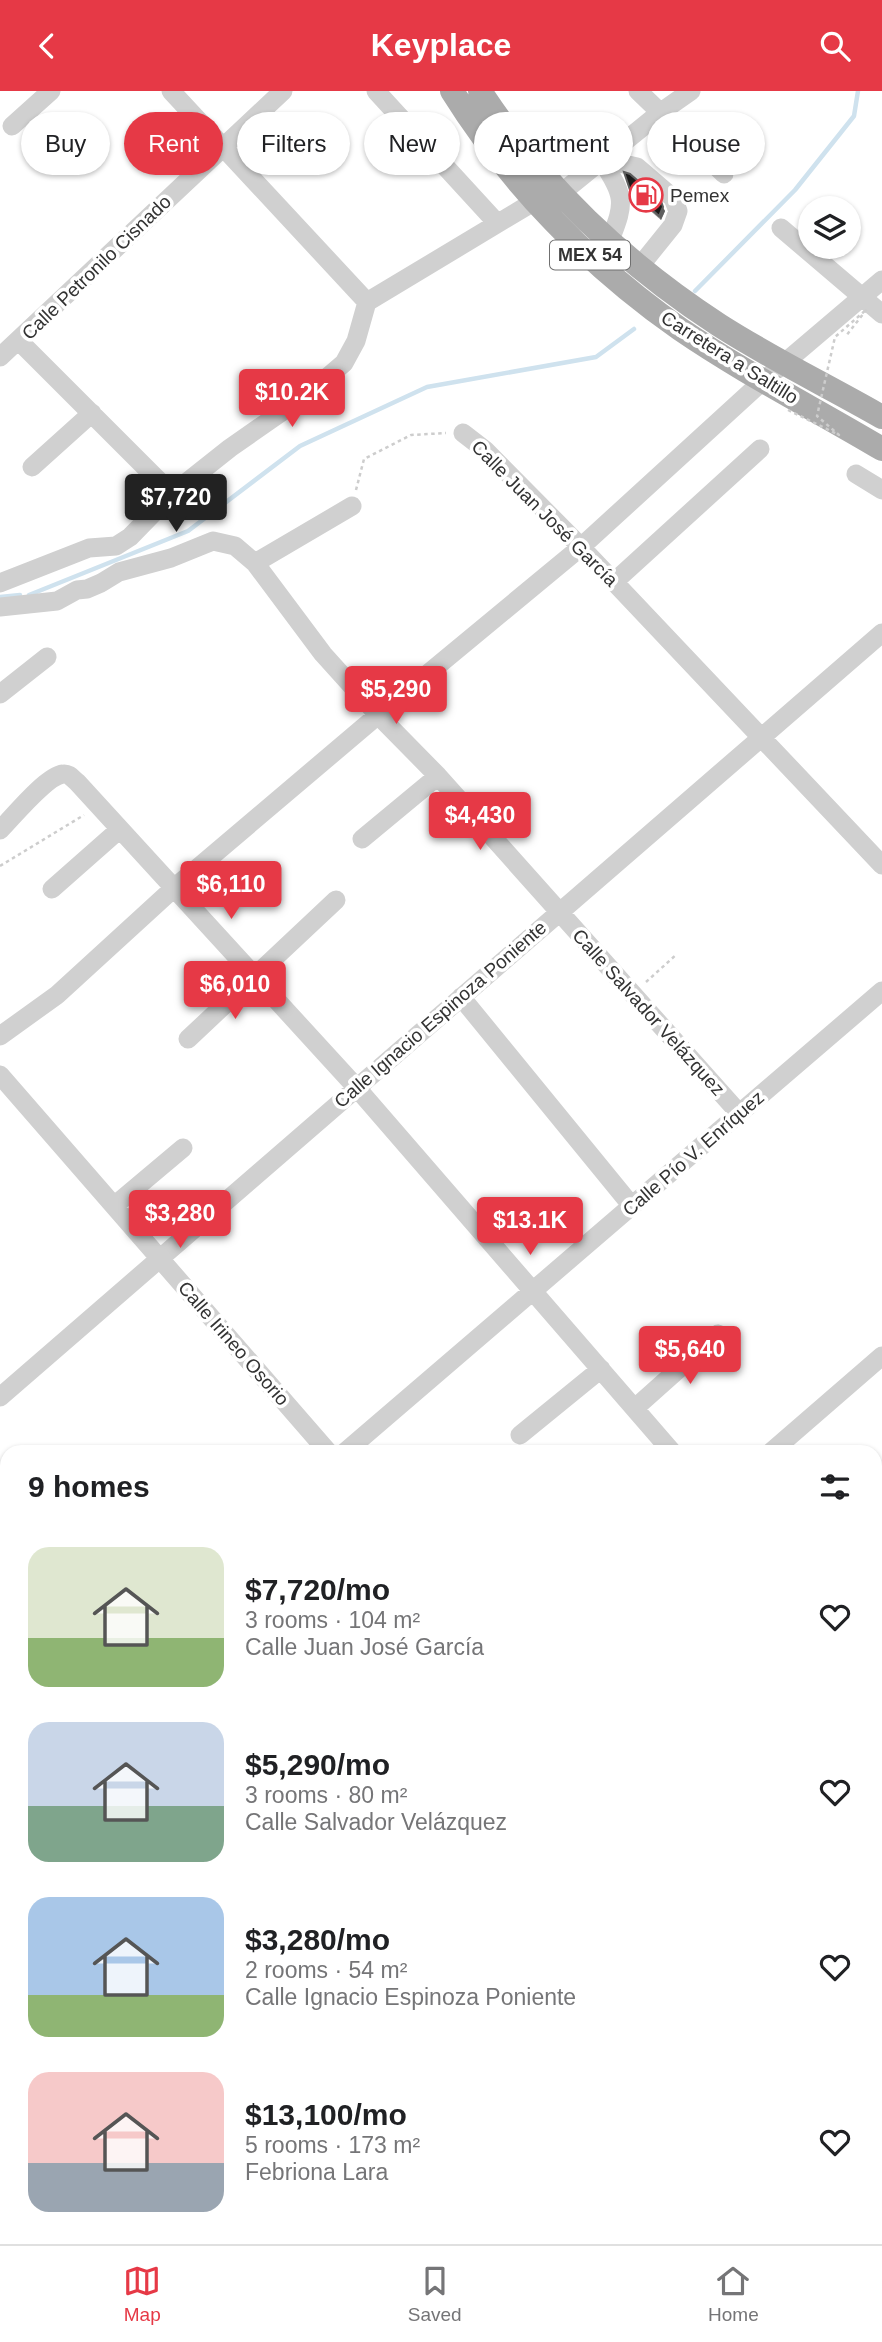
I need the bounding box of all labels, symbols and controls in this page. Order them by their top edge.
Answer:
icon: back [28,27,66,65]
text: Keyplace [371,27,511,63]
icon: search [816,27,854,65]
chip: Buy [21,112,110,175]
chip: Rent [124,112,223,175]
chip: Filters [237,112,350,175]
chip: New [364,112,460,175]
chip: Apartment [474,112,633,175]
chip: House [647,112,765,175]
fuel station icon: Pemex [627,176,665,214]
place label: Pemex [670,185,730,206]
street label: Calle Petronilo Cisnado [18,191,175,344]
map controls [798,196,861,259]
button: layers [798,196,861,259]
road number: MEX 54 [550,240,630,269]
street label: Carretera a Saltillo [657,307,802,408]
pin: $10.2K [235,369,349,429]
text: $10.2K [255,379,329,405]
street label: Calle Juan José García [467,436,622,591]
pin: $7,720 [119,475,233,534]
text: $7,720 [141,484,211,510]
pin: $5,290 [339,667,453,726]
text: $5,290 [361,676,431,702]
pin: $4,430 [423,793,537,852]
text: $4,430 [445,802,515,828]
pin: $6,110 [174,861,288,921]
text: $6,110 [196,871,266,897]
street label: Calle Ignacio Espinoza Poniente [330,917,550,1112]
street label: Calle Salvador Velázquez [568,925,729,1100]
pin: $6,010 [178,961,292,1021]
text: $6,010 [200,971,270,997]
street label: Calle Pío V. Enríquez [619,1086,768,1220]
pin: $3,280 [123,1191,237,1250]
pin: $13.1K [473,1197,587,1257]
text: $3,280 [145,1200,215,1226]
text: $13.1K [493,1207,567,1233]
street label: Calle Irineo Osorio [174,1277,293,1410]
pin: $5,640 [633,1327,747,1386]
text: $5,640 [655,1336,725,1362]
icon: filters [816,1468,854,1506]
text: 9 homes [28,1470,150,1503]
text: $7,720/mo [245,1573,390,1606]
icon: home [84,1575,168,1659]
icon: heart [816,1598,854,1636]
text: 3 rooms · 104 m² [245,1607,420,1633]
text: Calle Juan José García [245,1634,484,1660]
text: $5,290/mo [245,1748,390,1781]
icon: home [84,1750,168,1834]
icon: heart [816,1773,854,1811]
text: 3 rooms · 80 m² [245,1782,407,1808]
text: Calle Salvador Velázquez [245,1809,507,1835]
text: $3,280/mo [245,1923,390,1956]
icon: home [84,1925,168,2009]
icon: heart [816,1948,854,1986]
text: 2 rooms · 54 m² [245,1957,407,1983]
text: Calle Ignacio Espinoza Poniente [245,1984,576,2010]
text: $13,100/mo [245,2098,407,2131]
icon: home [84,2100,168,2184]
icon: heart [816,2123,854,2161]
text: 5 rooms · 173 m² [245,2132,420,2158]
text: Febriona Lara [245,2159,388,2185]
tab: Map [123,2262,161,2326]
tab: Saved [408,2262,462,2326]
tab: Home [708,2262,759,2326]

